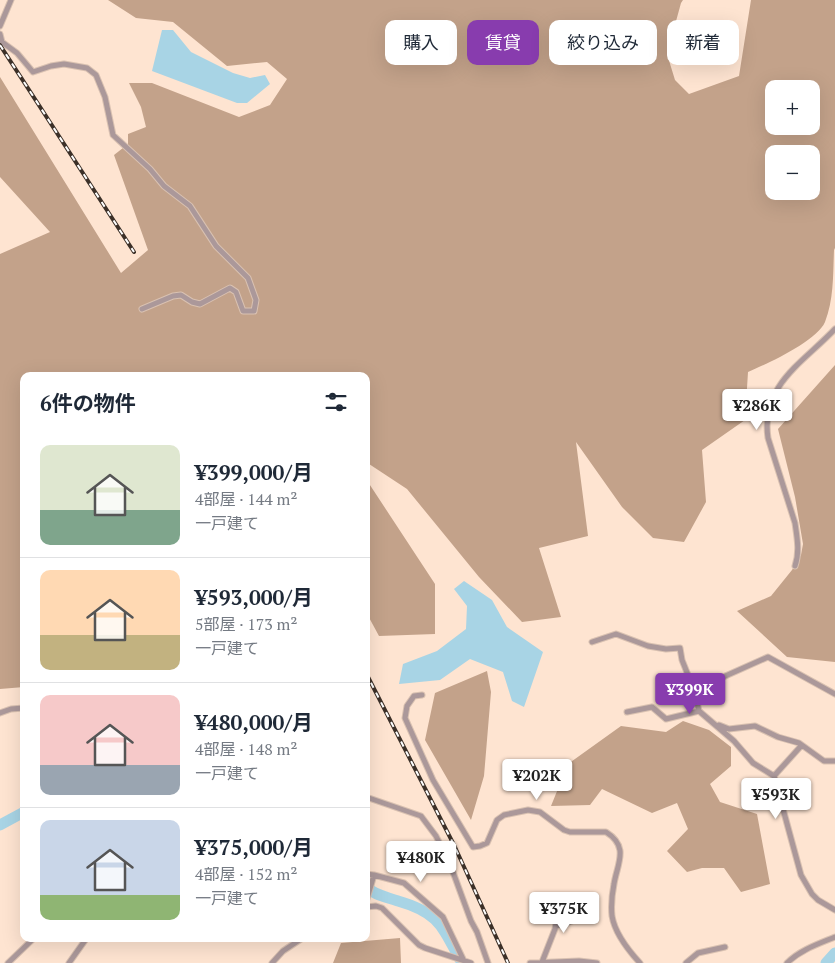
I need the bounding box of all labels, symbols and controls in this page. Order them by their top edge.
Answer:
chip: 購入 [385,20,457,65]
chip: 賃貸 [467,20,539,65]
chip: 絞り込み [549,20,657,65]
chip: 新着 [667,20,739,65]
map controls [765,80,820,200]
button: + [765,80,820,135]
button: − [765,145,820,200]
icon: filters [322,388,350,416]
pin: ¥286K [722,388,792,431]
text: 6件の物件 [40,389,136,417]
text: ¥286K [733,394,781,416]
text: ¥399,000/月 [195,458,313,486]
icon: home [80,465,140,525]
text: 4部屋 · 144 m² [195,488,297,510]
text: 一戸建て [195,512,259,534]
text: ¥593,000/月 [195,583,313,611]
icon: home [80,590,140,650]
text: 5部屋 · 173 m² [195,613,297,635]
text: 一戸建て [195,637,259,659]
pin: ¥399K [655,672,725,715]
text: ¥399K [666,678,714,700]
text: ¥480,000/月 [195,708,313,736]
icon: home [80,715,140,775]
text: 4部屋 · 148 m² [195,738,297,760]
pin: ¥202K [502,758,572,801]
text: 一戸建て [195,762,259,784]
text: ¥202K [513,764,561,786]
pin: ¥593K [741,778,811,820]
text: ¥593K [752,783,800,805]
text: ¥375,000/月 [195,833,313,861]
icon: home [80,840,140,900]
pin: ¥480K [386,840,456,883]
text: ¥480K [397,846,445,868]
text: 4部屋 · 152 m² [195,863,297,885]
text: 一戸建て [195,887,259,909]
pin: ¥375K [529,892,599,934]
text: ¥375K [540,897,588,919]

